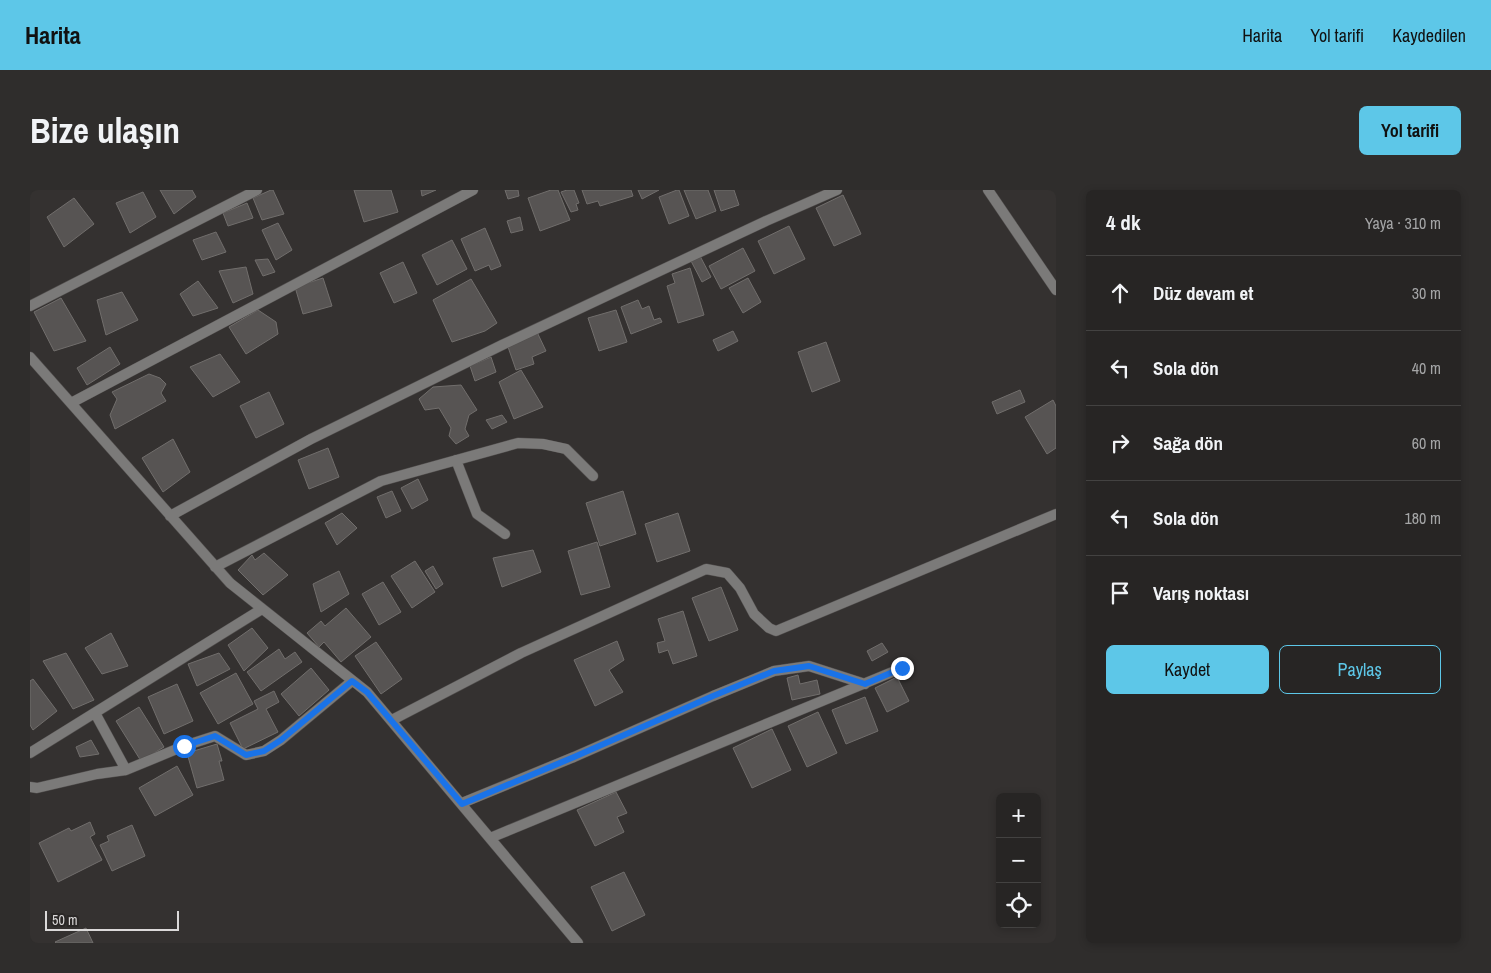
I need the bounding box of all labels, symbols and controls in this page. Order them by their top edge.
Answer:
text: Harita [25,19,81,51]
text: Harita [1242,23,1282,48]
text: Yol tarifi [1310,23,1364,48]
text: Kaydedilen [1392,23,1466,48]
button: Yol tarifi [1359,106,1461,155]
text: Bize ulaşın [30,107,180,154]
text: 4 dk [1106,208,1140,237]
text: Yaya · 310 m [1365,212,1441,234]
icon: ahead [1106,279,1134,307]
text: Düz devam et [1153,280,1253,306]
text: 30 m [1412,282,1441,304]
icon: left [1106,354,1134,382]
text: Sola dön [1153,355,1219,381]
text: 40 m [1412,357,1441,379]
icon: right [1106,429,1134,457]
text: Sağa dön [1153,430,1223,456]
text: 60 m [1412,432,1441,454]
icon: left [1106,504,1134,532]
text: Sola dön [1153,505,1219,531]
text: 180 m [1405,507,1441,529]
icon: arrive [1106,579,1134,607]
text: Varış noktası [1153,580,1249,606]
button: Kaydet [1106,645,1269,694]
button: Paylaş [1279,645,1441,694]
route end [891,657,914,680]
route start [173,735,196,758]
map controls [996,793,1041,928]
button: + [996,793,1041,838]
button: − [996,838,1041,883]
button: locate [996,883,1041,928]
scale bar [45,908,179,931]
text: 50 m [52,911,78,929]

